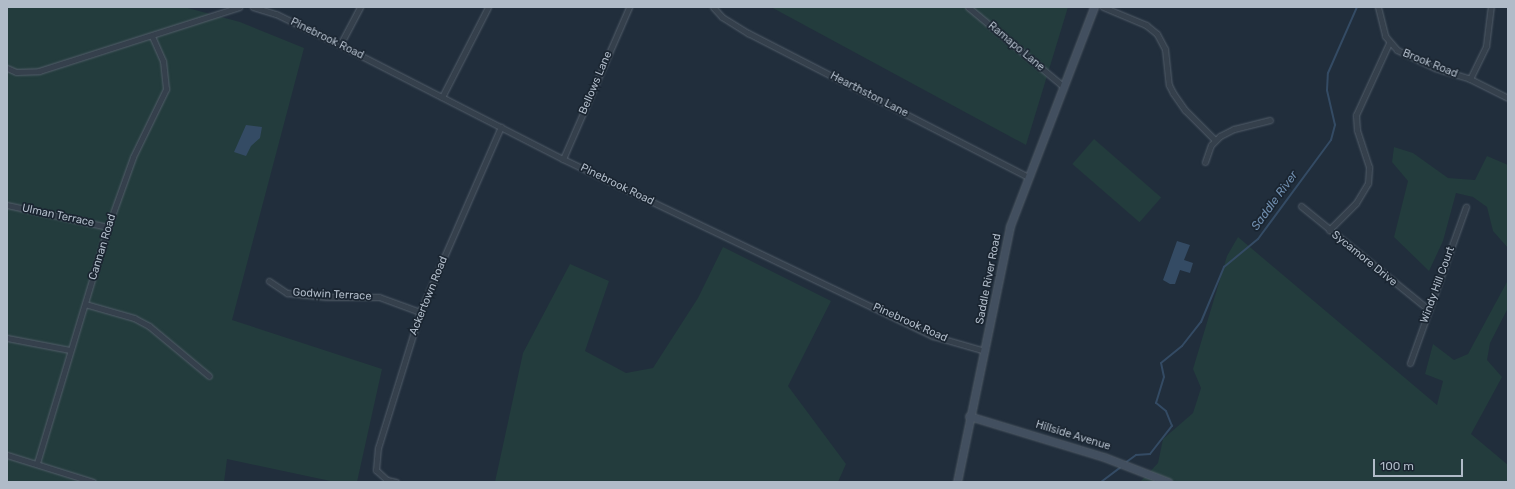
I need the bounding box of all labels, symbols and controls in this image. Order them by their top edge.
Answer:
street label: Pinebrook Road [288,15,366,63]
street label: Ramapo Lane [985,20,1047,74]
street label: Brook Road [1400,47,1460,81]
street label: Bellows Lane [577,50,615,116]
street label: Hearthston Lane [828,70,910,120]
street label: Pinebrook Road [578,161,656,209]
water label: Saddle River [1249,169,1301,233]
street label: Ulman Terrace [21,202,95,230]
street label: Cannan Road [87,212,119,282]
street label: Sycamore Drive [1329,229,1399,289]
street label: Saddle River Road [974,232,1004,326]
street label: Windy Hill Court [1418,245,1458,325]
street label: Ackertown Road [407,255,451,337]
street label: Godwin Terrace [292,286,372,304]
street label: Pinebrook Road [871,301,949,345]
street label: Hillside Avenue [1034,418,1112,454]
scale bar [1375,451,1465,477]
text: 100 m [1380,459,1414,473]

